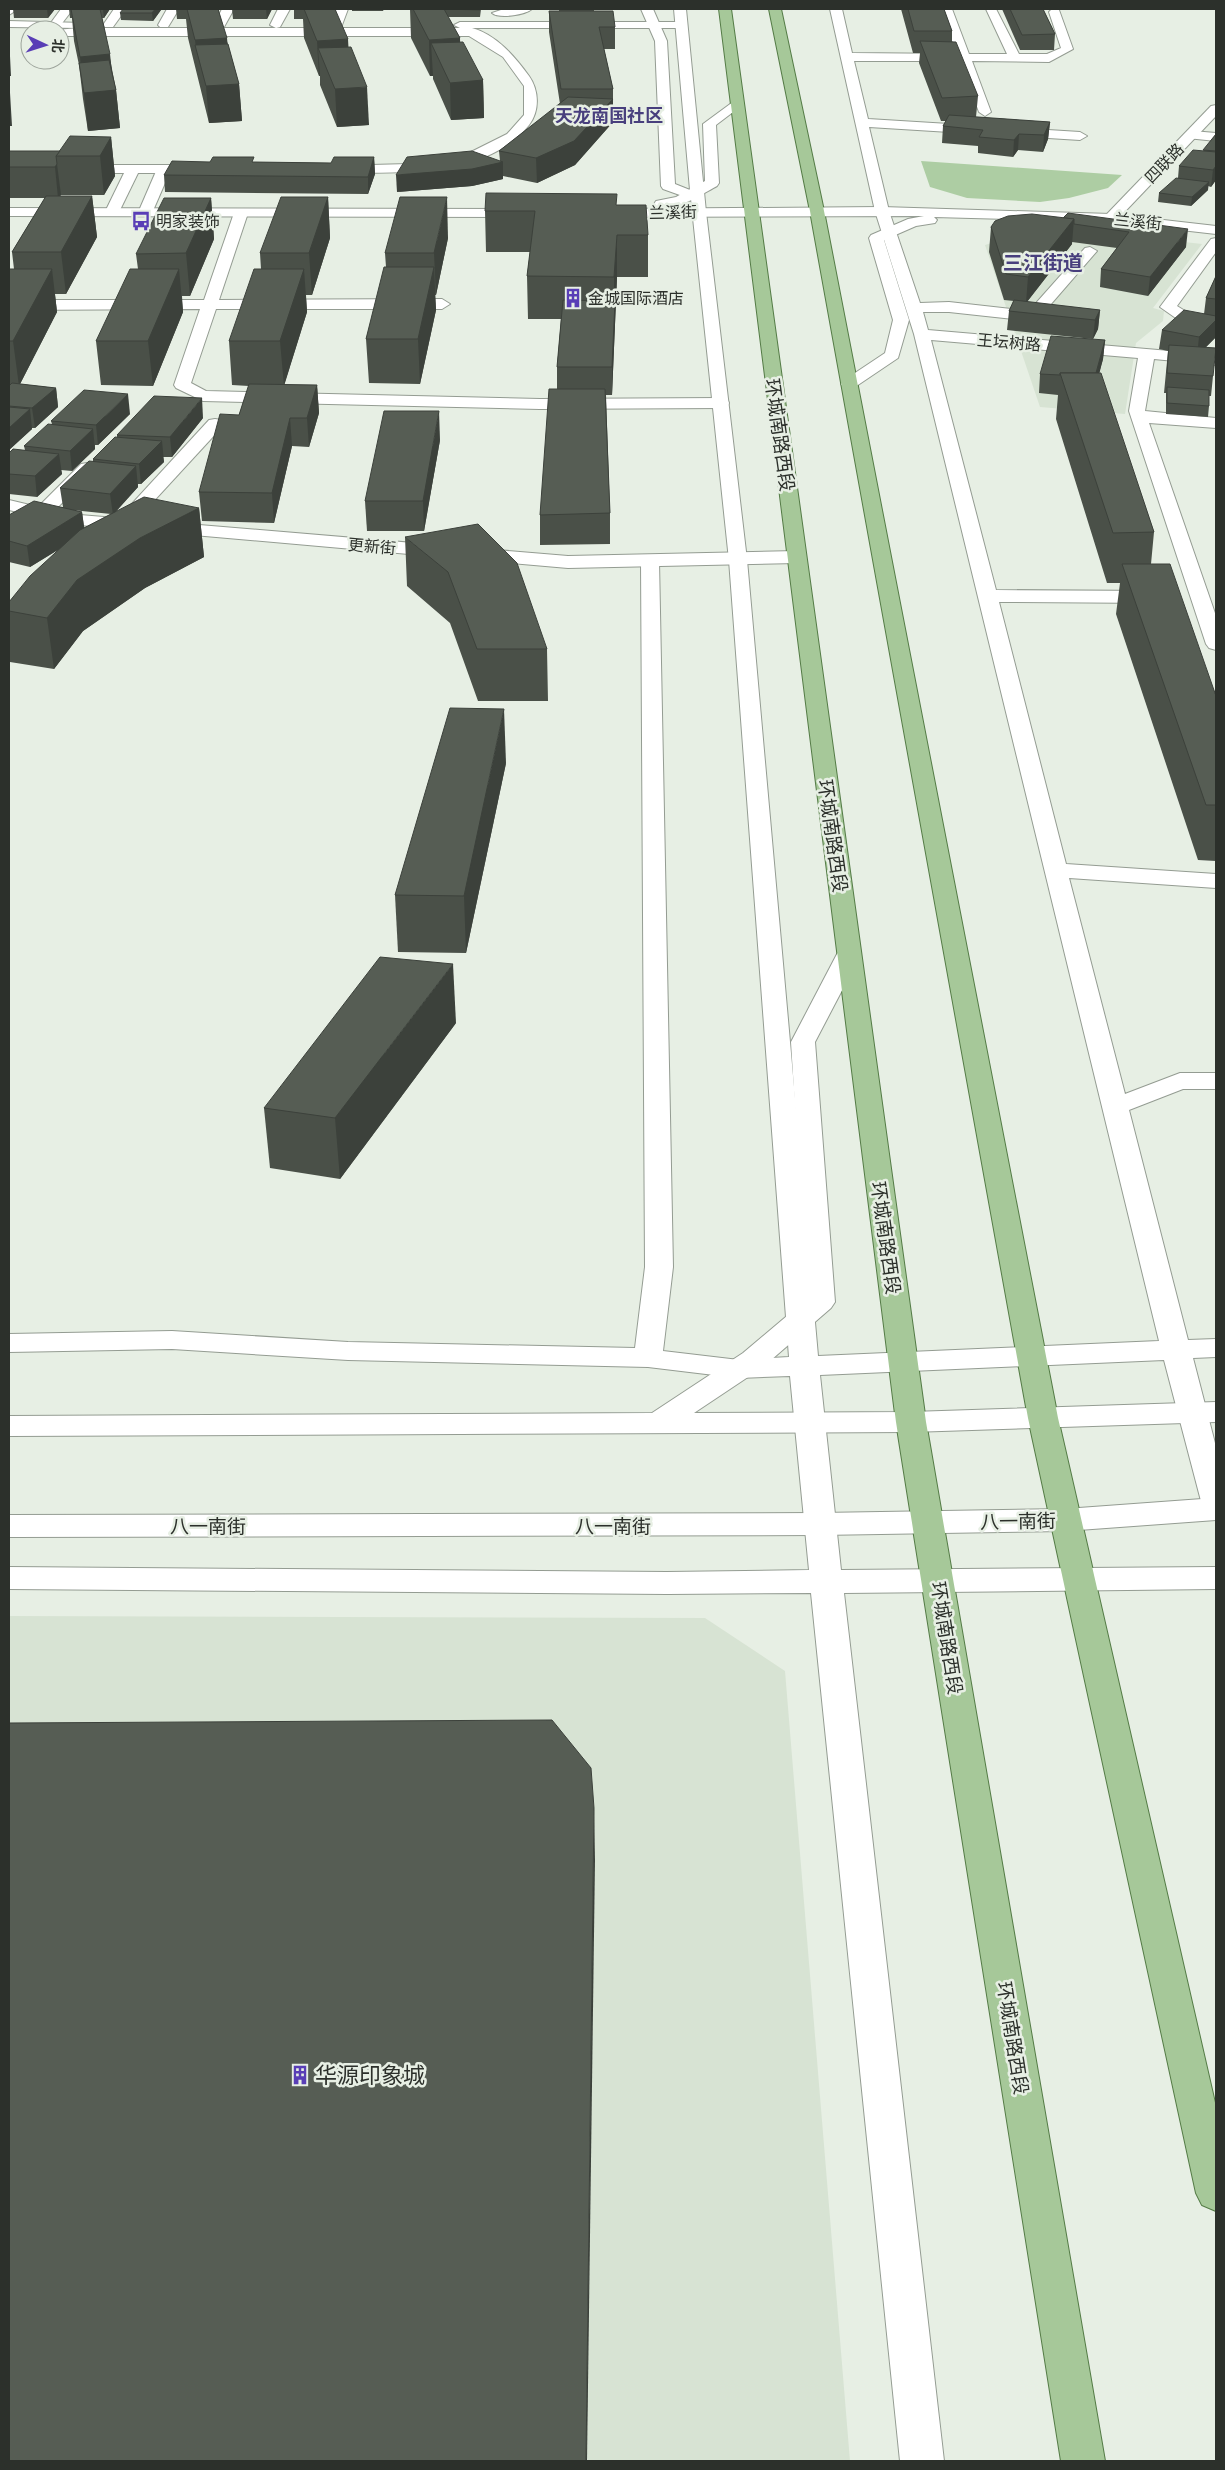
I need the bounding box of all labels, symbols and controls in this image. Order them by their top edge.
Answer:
north arrow [20,20,70,70]
text: 北 [48,38,69,54]
district label: 天龙南国社区 [555,102,663,129]
street label: 四联路 [1139,137,1189,189]
street label: 兰溪街 [649,200,697,224]
street label: 兰溪街 [1113,207,1163,235]
place label: 明家装饰 [156,209,220,233]
bus stop icon: 明家装饰 [130,210,152,232]
district label: 三江街道 [1003,247,1083,278]
place label: 金城国际酒店 [588,286,684,310]
building icon: 金城国际酒店 [562,287,584,309]
street label: 王坛树路 [976,327,1042,357]
street label: 环城南路西段 [758,376,803,493]
street label: 更新街 [347,532,397,560]
street label: 环城南路西段 [811,777,856,894]
street label: 环城南路西段 [864,1179,909,1296]
street label: 八一南街 [980,1505,1056,1536]
street label: 八一南街 [170,1511,246,1540]
street label: 八一南街 [575,1511,651,1540]
street label: 环城南路西段 [924,1579,971,1696]
street label: 环城南路西段 [990,1979,1037,2096]
place label: 华源印象城 [315,2058,425,2092]
building icon: 华源印象城 [289,2064,311,2086]

